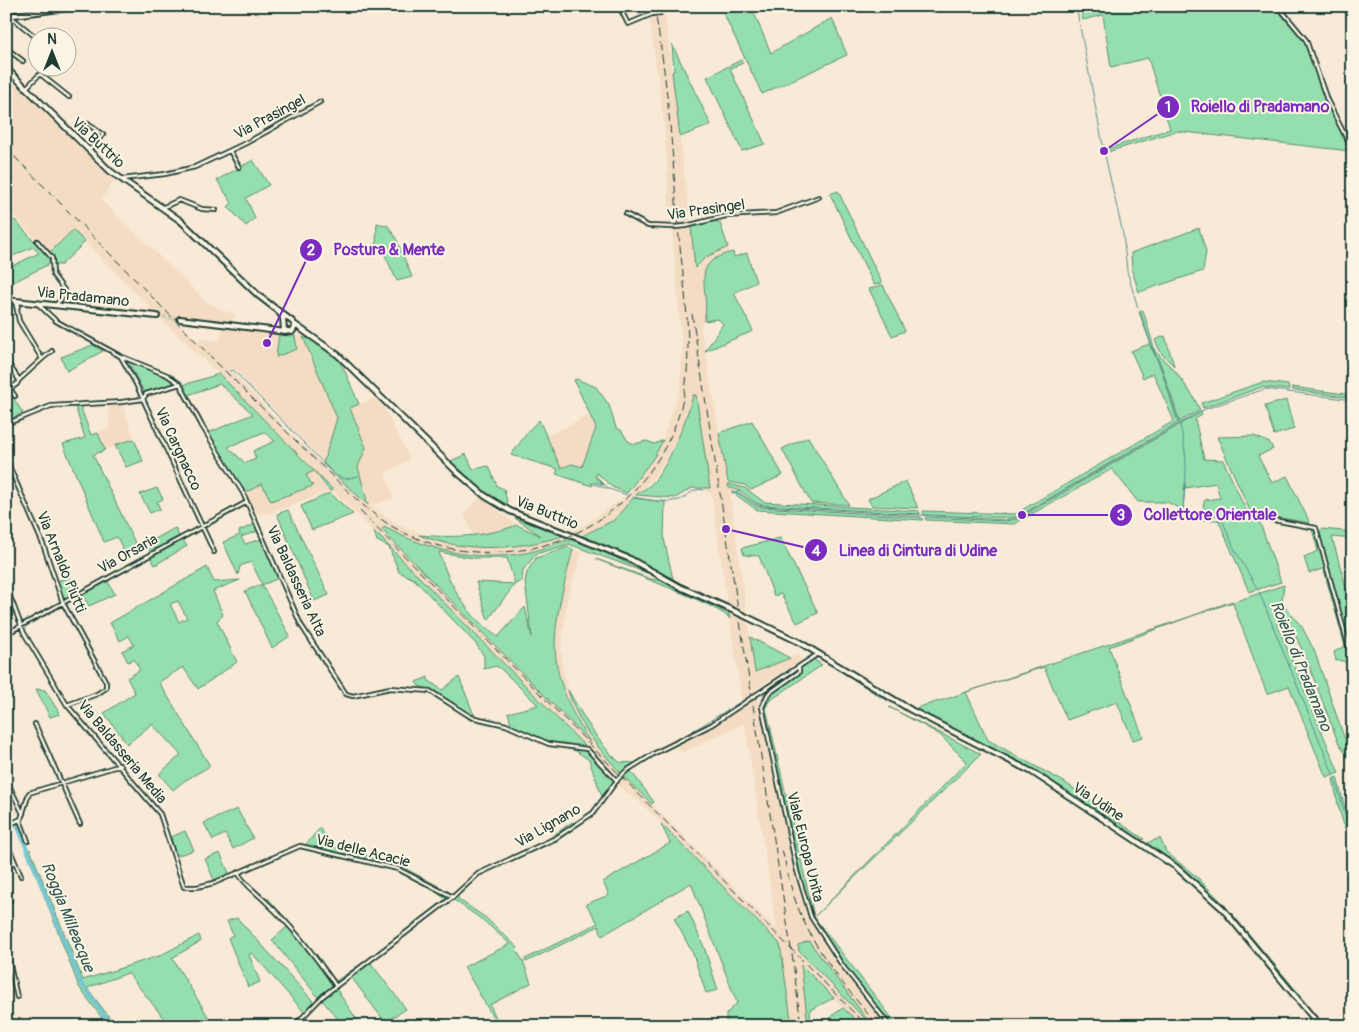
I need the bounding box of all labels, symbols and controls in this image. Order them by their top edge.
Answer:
north arrow [28,28,78,78]
text: N [47,31,57,48]
street label: Via Prasingel [231,90,309,144]
callout: Roiello di Pradamano [1155,91,1339,122]
text: Roiello di Pradamano [1191,97,1330,117]
text: 1 [1165,98,1171,117]
street label: Via Buttrio [67,114,129,172]
street label: Via Prasingel [666,195,746,225]
callout: Postura & Mente [299,234,455,265]
text: Postura & Mente [333,240,446,260]
text: 2 [307,241,315,260]
street label: Via Pradamano [36,283,130,311]
street label: Via Cargnacco [150,404,206,494]
street label: Via Buttrio [513,492,581,534]
callout: Collettore Orientale [1109,499,1287,530]
text: Collettore Orientale [1144,505,1278,525]
text: 3 [1117,506,1125,525]
street label: Via Arnaldo Piutti [32,509,90,616]
street label: Via Baldasseria Alta [262,522,330,640]
street label: Via Orsaria [95,530,161,578]
callout: Linea di Cintura di Udine [803,535,1007,566]
text: Linea di Cintura di Udine [839,541,998,561]
text: 4 [812,542,821,561]
water label: Roiello di Pradamano [1266,598,1337,735]
street label: Via Baldasseria Media [73,696,171,808]
street label: Via Udine [1069,778,1128,826]
street label: Viale Europa Unita [782,790,828,904]
street label: Via Lignano [512,800,584,852]
street label: Via delle Acacie [314,830,413,872]
water label: Roggia Milleacque [37,859,100,977]

